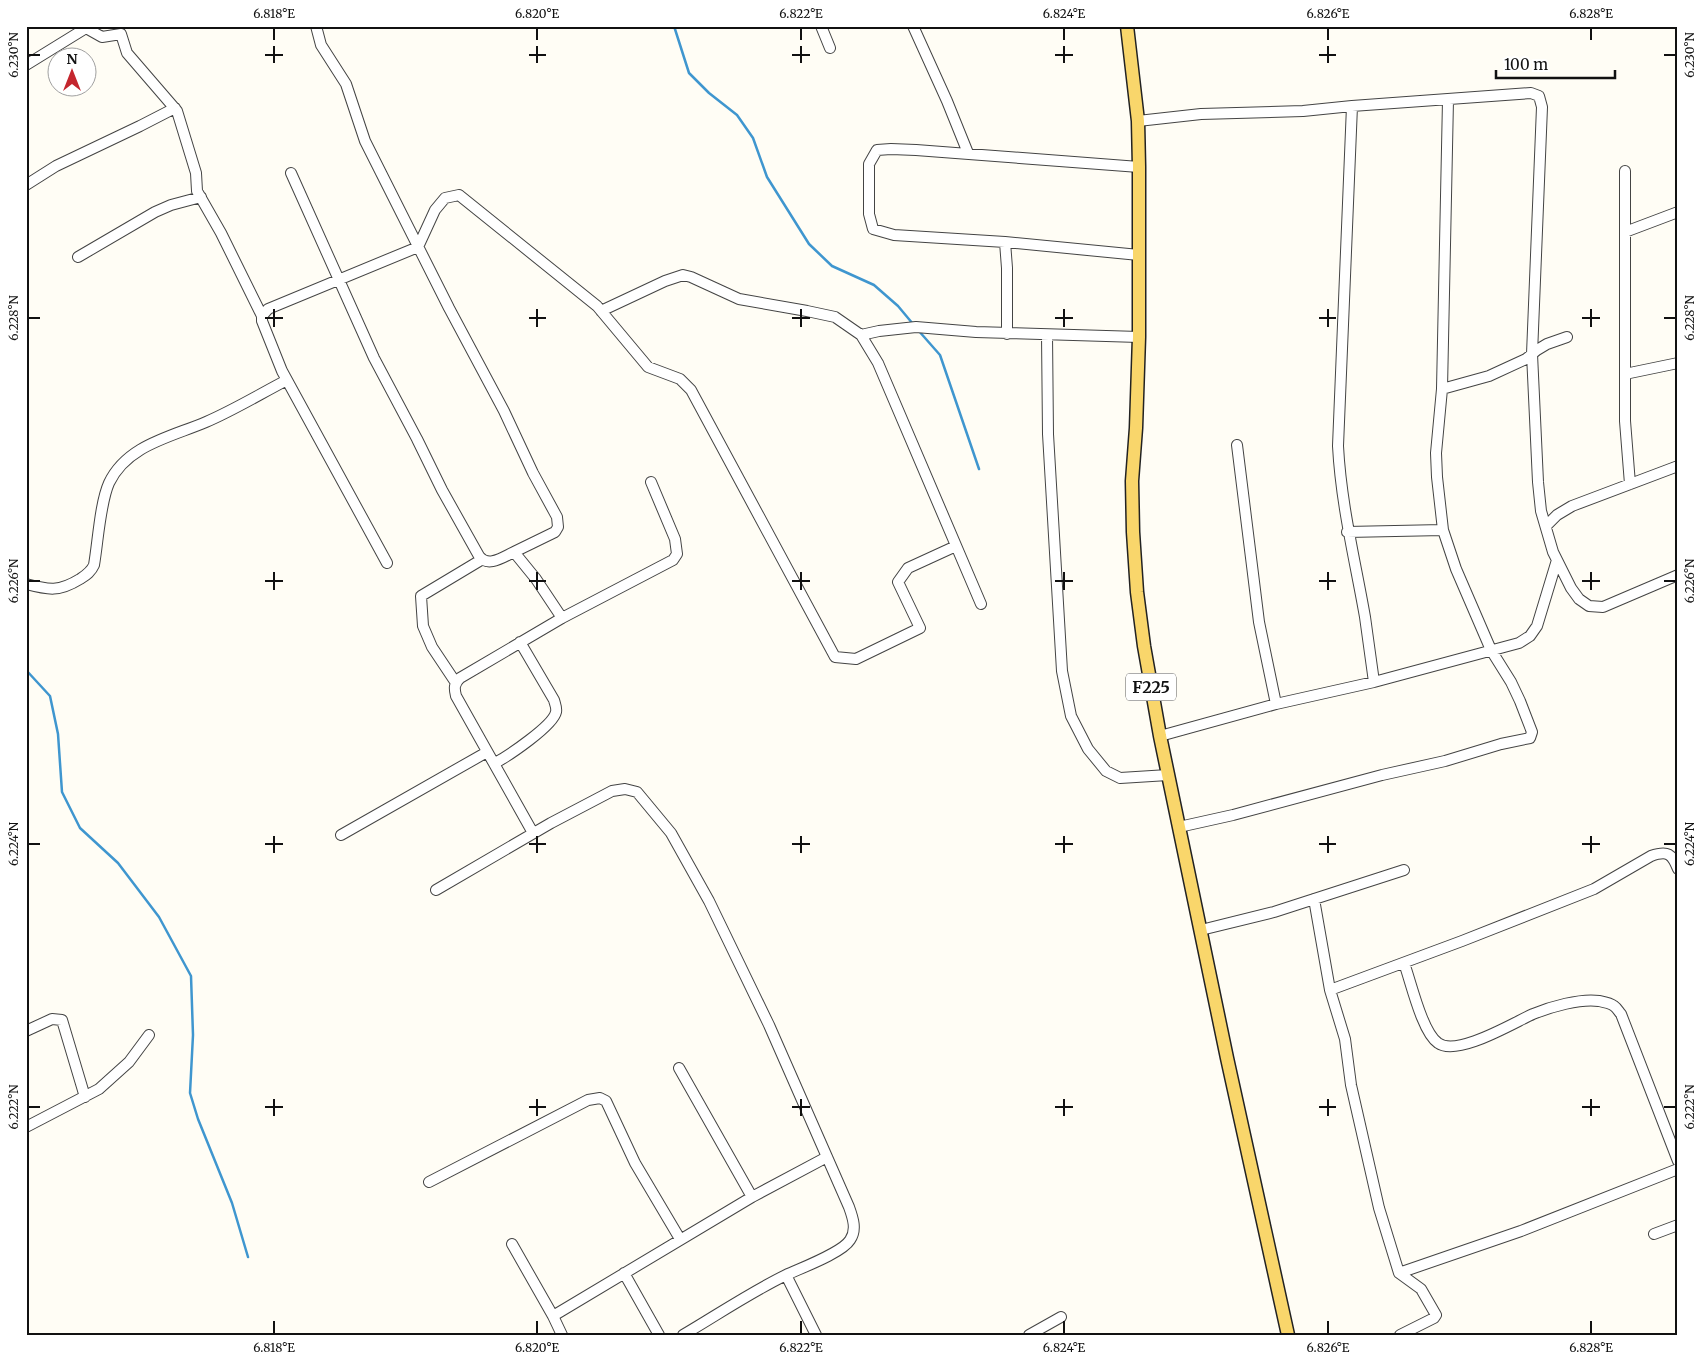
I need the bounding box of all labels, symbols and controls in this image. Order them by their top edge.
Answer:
text: 6.818°E [253,6,295,21]
text: 6.820°E [515,6,559,21]
text: 6.822°E [779,6,823,21]
text: 6.824°E [1043,6,1086,21]
text: 6.826°E [1307,6,1350,21]
text: 6.828°E [1569,6,1613,21]
text: 6.230°N [6,32,21,78]
text: 6.230°N [1682,32,1697,78]
north arrow [48,48,98,98]
scale bar [1496,48,1615,80]
text: N [66,50,78,68]
text: 100 m [1504,55,1548,74]
text: 6.228°N [6,295,21,341]
text: 6.228°N [1682,295,1697,341]
text: 6.226°N [6,558,21,603]
text: 6.226°N [1682,558,1697,603]
road number: F225 [1126,674,1176,700]
text: 6.224°N [6,821,21,866]
text: 6.224°N [1682,821,1697,866]
text: 6.222°N [6,1084,21,1130]
text: 6.222°N [1682,1084,1697,1130]
text: 6.818°E [253,1340,295,1355]
text: 6.820°E [515,1340,559,1355]
text: 6.822°E [779,1340,823,1355]
text: 6.824°E [1043,1340,1086,1355]
text: 6.826°E [1307,1340,1350,1355]
text: 6.828°E [1569,1340,1613,1355]

